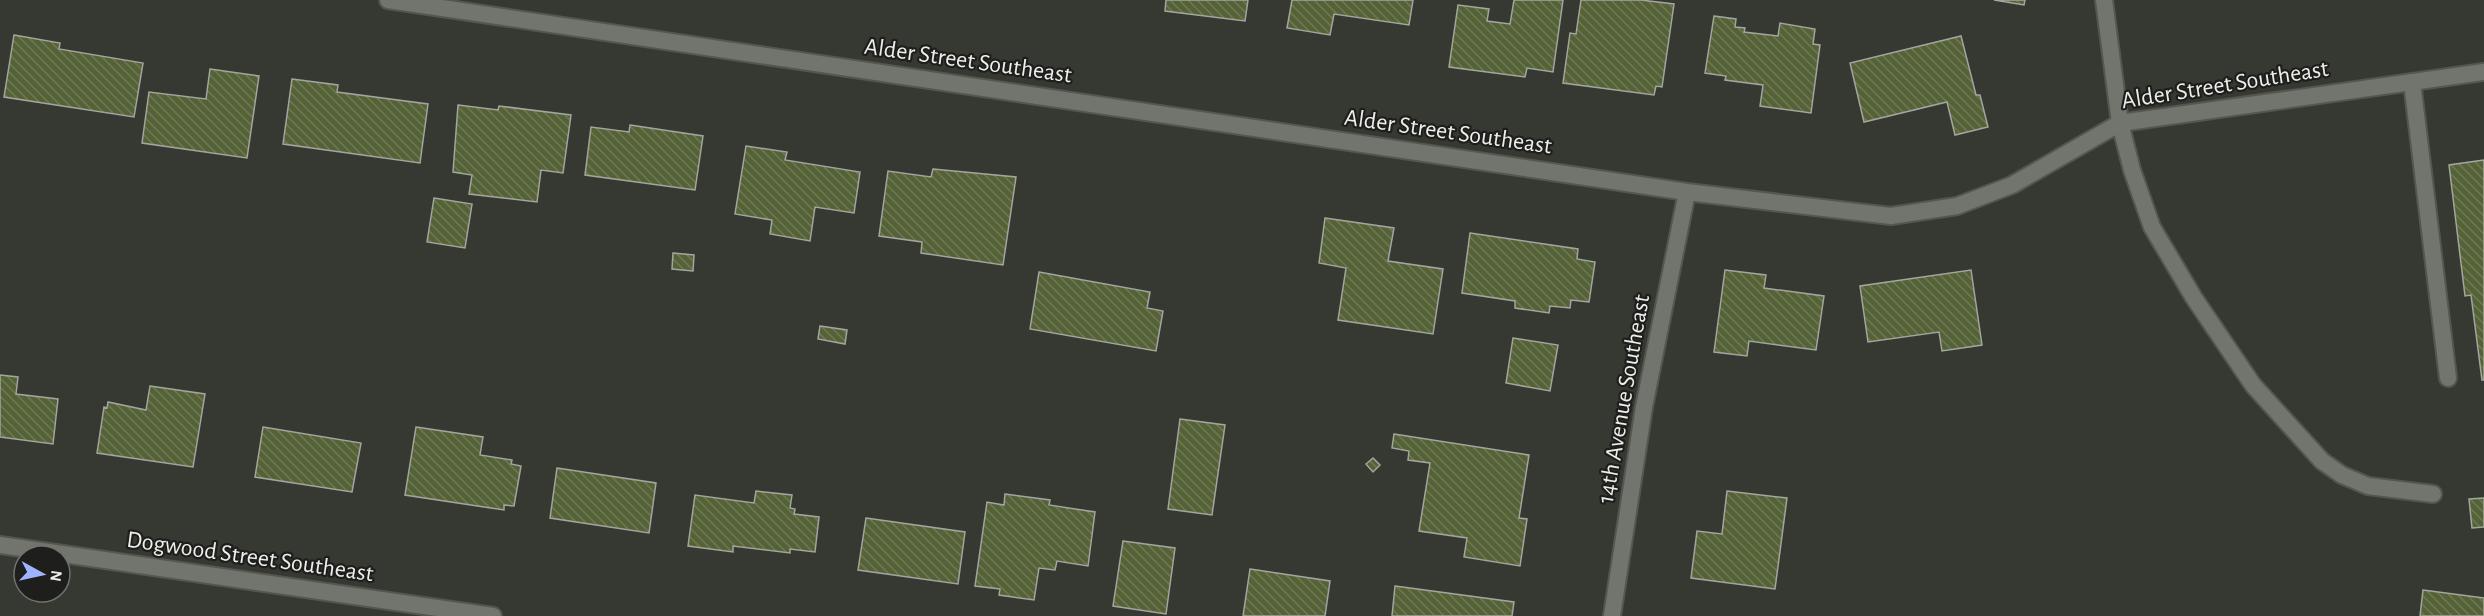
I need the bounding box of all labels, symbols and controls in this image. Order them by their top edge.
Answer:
street label: Alder Street Southeast [863,35,1074,87]
street label: Alder Street Southeast [2120,57,2331,113]
street label: Alder Street Southeast [1343,106,1554,158]
street label: 14th Avenue Southeast [1594,292,1654,505]
street label: Dogwood Street Southeast [125,528,375,586]
north arrow [12,544,72,604]
text: N [47,569,65,583]

